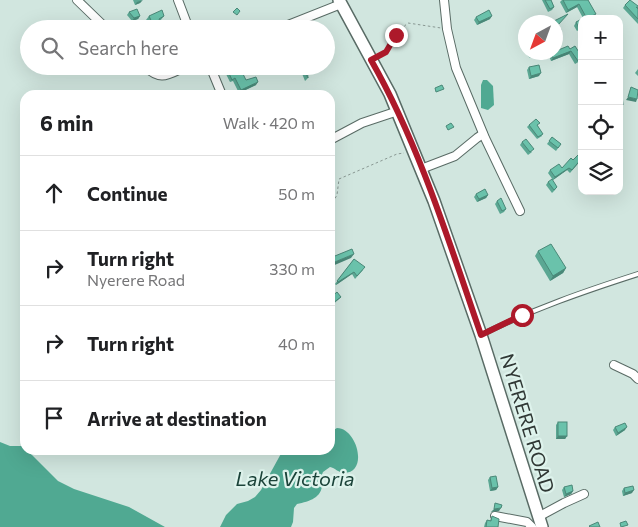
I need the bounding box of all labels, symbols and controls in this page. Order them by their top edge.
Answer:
north arrow [518,15,563,60]
map controls [578,15,623,195]
button: + [578,15,623,60]
search box [20,20,335,75]
route end [385,24,408,47]
icon: search [38,34,66,62]
text: Search here [78,36,178,59]
button: − [578,60,623,105]
button: locate [578,105,623,150]
text: 6 min [40,110,93,135]
text: Walk · 420 m [223,113,315,132]
button: layers [578,150,623,195]
icon: ahead [40,179,68,207]
text: Continue [87,182,167,205]
text: 50 m [278,184,315,203]
text: Turn right [87,247,174,270]
icon: right [40,254,68,282]
text: 330 m [269,259,315,278]
text: Nyerere Road [87,270,185,289]
route start [511,304,534,327]
icon: right [40,329,68,357]
text: Turn right [87,332,174,355]
text: 40 m [278,334,315,353]
street label: NYERERE ROAD [496,351,560,495]
icon: arrive [40,404,68,432]
text: Arrive at destination [87,407,267,430]
water label: Lake Victoria [235,466,355,490]

